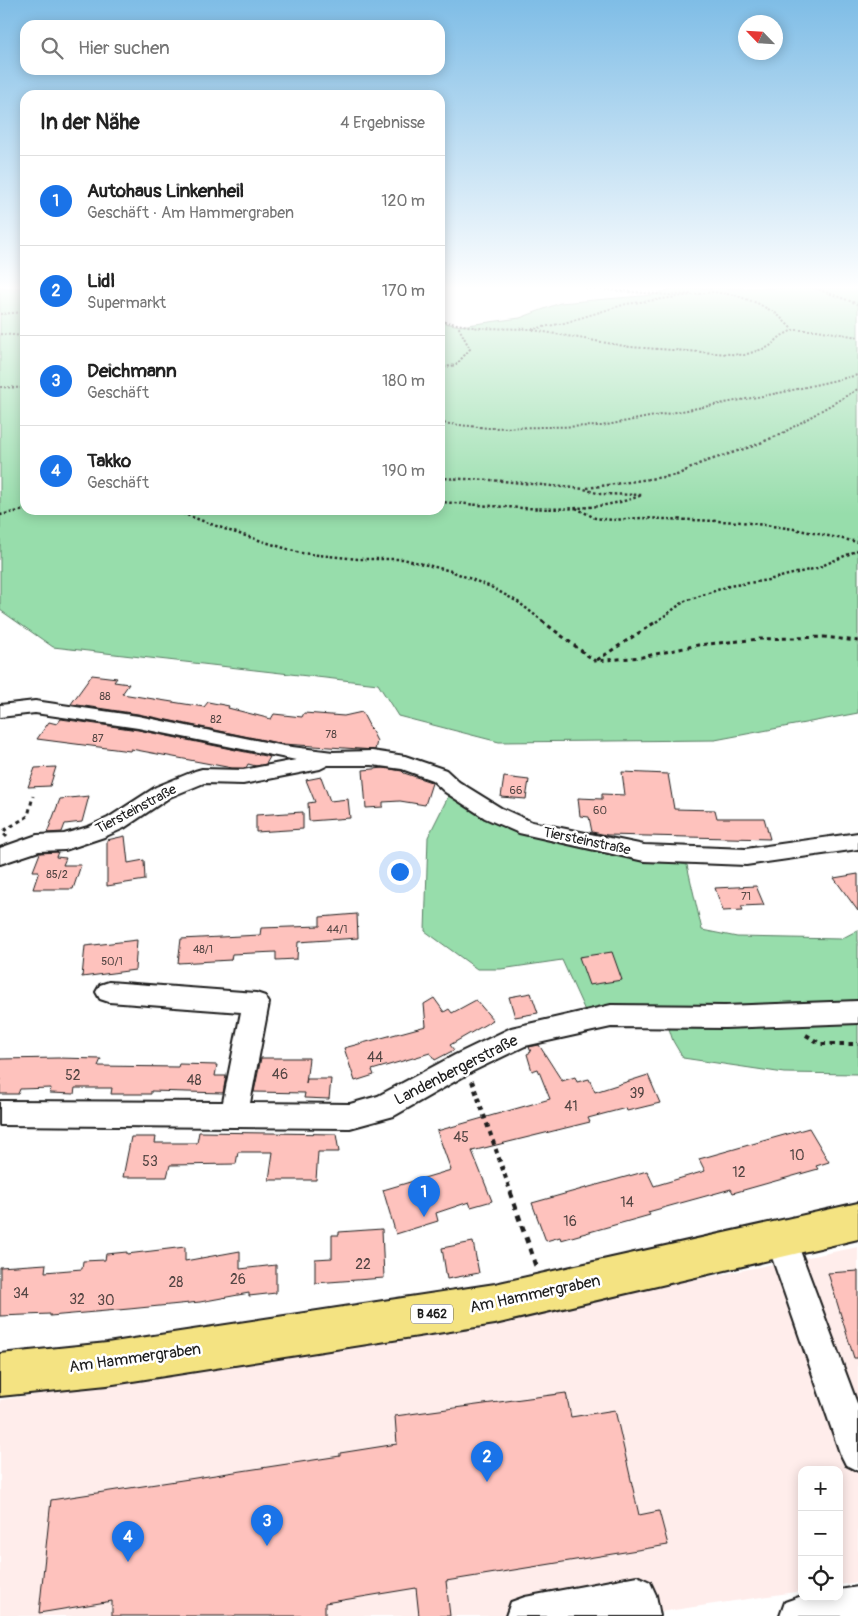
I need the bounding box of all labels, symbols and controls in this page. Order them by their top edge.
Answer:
north arrow [738,15,783,60]
search box [20,20,445,75]
icon: search [38,34,66,62]
text: Hier suchen [78,36,170,60]
text: In der Nähe [40,109,140,136]
text: 4 Ergebnisse [340,113,425,133]
text: Autohaus Linkenheil [87,179,244,203]
text: 1 [53,191,59,211]
text: 120 m [381,191,425,211]
text: Geschäft · Am Hammergraben [87,203,294,223]
text: Lidl [87,269,115,293]
text: 2 [52,281,60,301]
text: 170 m [382,281,425,301]
text: Supermarkt [87,293,166,313]
text: Deichmann [87,359,177,383]
text: 3 [52,371,60,391]
text: 180 m [382,371,425,391]
text: Geschäft [87,383,149,403]
text: Takko [87,449,131,473]
text: 4 [51,461,61,481]
text: 190 m [382,461,425,481]
text: Geschäft [87,473,149,493]
house number: 88 [99,690,111,703]
house number: 82 [210,713,222,726]
house number: 78 [325,728,337,741]
house number: 87 [92,732,104,745]
street label: Tiersteinstraße [93,781,179,837]
house number: 66 [510,784,522,797]
house number: 60 [593,804,607,817]
street label: Tiersteinstraße [542,823,632,859]
your location [387,859,413,885]
house number: 85/2 [46,868,68,881]
house number: 71 [741,890,751,903]
house number: 44/1 [326,923,348,936]
house number: 48/1 [193,943,213,956]
house number: 50/1 [101,955,123,968]
street label: Landenbergerstraße [391,1030,521,1110]
house number: 44 [367,1049,383,1066]
house number: 46 [272,1066,288,1083]
house number: 52 [65,1067,81,1084]
house number: 48 [186,1072,202,1089]
house number: 39 [629,1085,645,1102]
house number: 41 [564,1098,578,1115]
house number: 45 [453,1129,469,1146]
house number: 10 [789,1147,805,1164]
house number: 53 [142,1153,158,1170]
house number: 12 [732,1164,746,1181]
pin: 1 [408,1176,440,1217]
house number: 14 [620,1194,634,1211]
house number: 16 [563,1213,577,1230]
house number: 22 [355,1256,371,1273]
street label: Am Hammergraben [468,1270,602,1318]
house number: 26 [230,1271,246,1288]
house number: 28 [169,1274,183,1291]
house number: 34 [13,1285,29,1302]
house number: 32 [69,1291,85,1308]
house number: 30 [97,1292,115,1309]
road number: B 462 [411,1305,453,1324]
street label: Am Hammergraben [68,1339,202,1377]
pin: 2 [471,1441,503,1482]
map controls [798,1466,843,1601]
button: + [798,1466,843,1511]
pin: 3 [251,1505,283,1546]
button: − [798,1511,843,1556]
pin: 4 [112,1521,144,1562]
button: locate [798,1556,843,1601]

